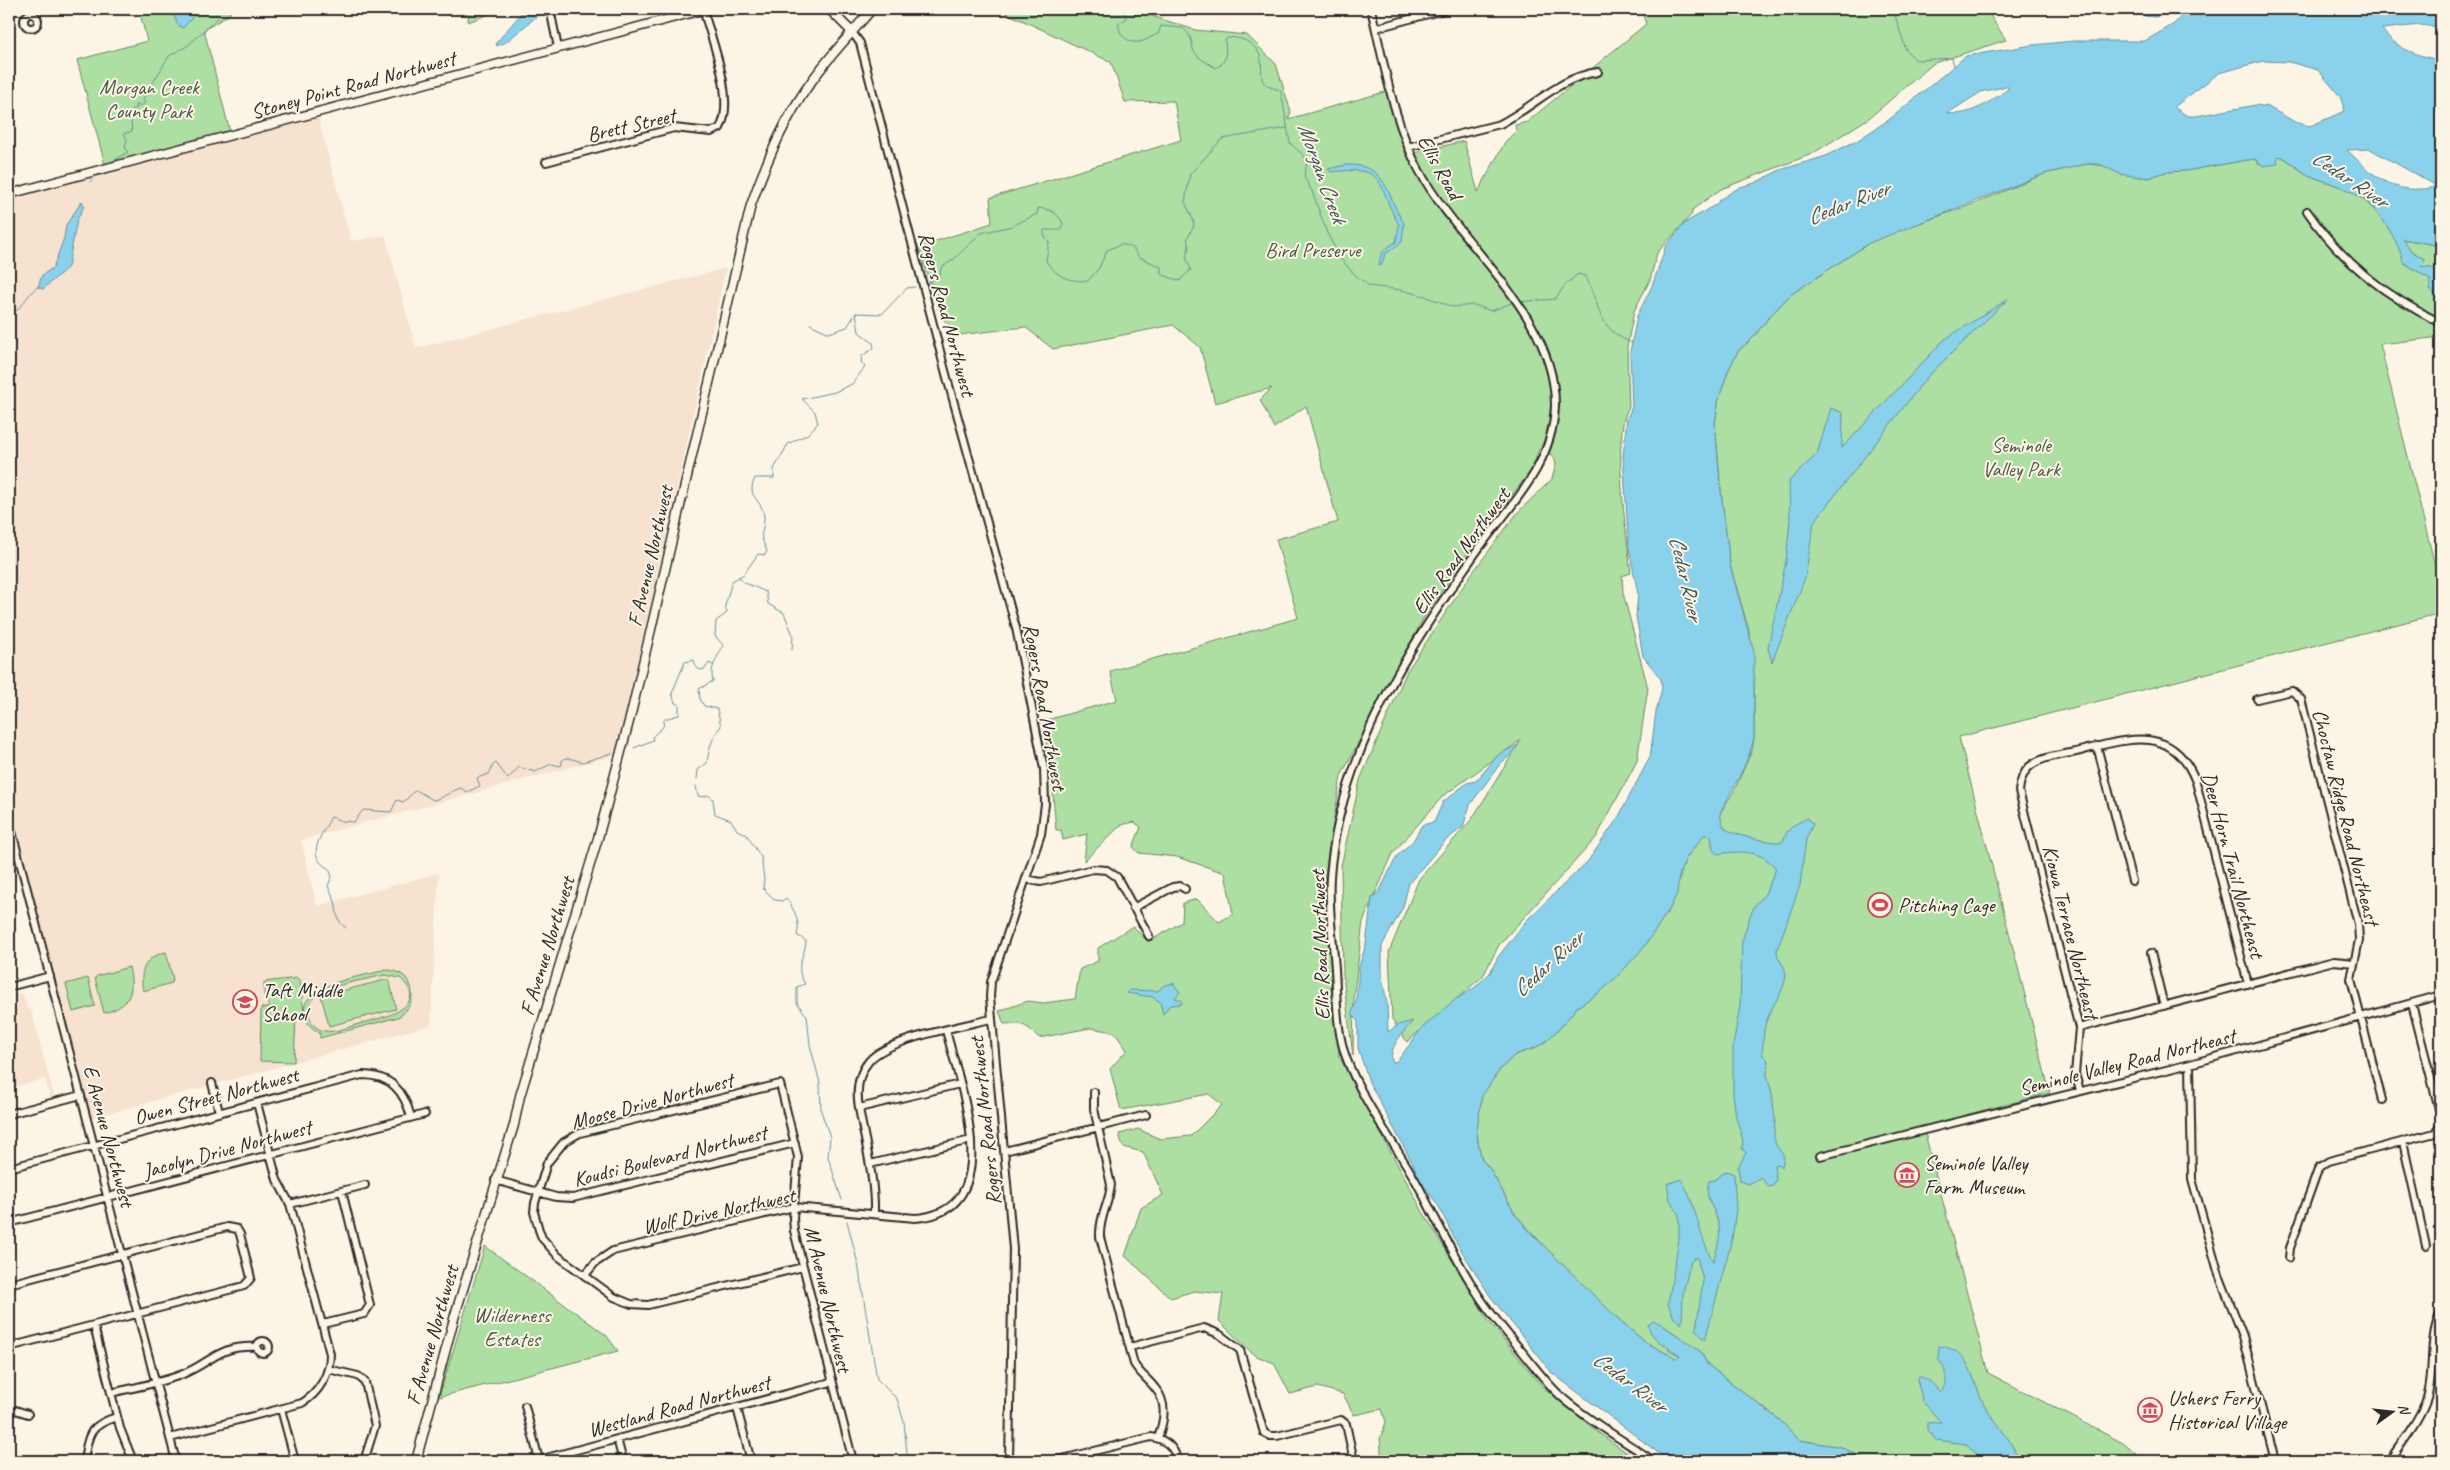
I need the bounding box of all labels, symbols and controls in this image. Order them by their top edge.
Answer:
street label: Stoney Point Road Northwest [248,44,461,125]
park label: Morgan Creek County Park [99,74,200,124]
street label: Brett Street [584,102,681,148]
water label: Morgan Creek [1291,119,1354,230]
street label: Ellis Road [1412,130,1470,207]
water label: Cedar River [2307,143,2397,217]
water label: Cedar River [1803,173,1897,231]
street label: Rogers Road Northwest [913,229,982,401]
park label: Bird Preserve [1265,237,1363,263]
park label: Seminole Valley Park [1982,432,2061,482]
street label: F Avenue Northwest [621,481,679,629]
street label: Ellis Road Northwest [1406,481,1517,619]
water label: Cedar River [1663,533,1710,627]
street label: Rogers Road Northwest [1018,622,1073,794]
street label: Choctaw Ridge Road Northeast [2307,706,2386,931]
street label: Deer Horn Trail Northeast [2196,769,2271,963]
street label: Kiowa Terrace Northeast [2037,842,2106,1024]
street label: Ellis Road Northwest [1304,867,1336,1020]
street label: F Avenue Northwest [514,871,581,1019]
sports icon: Pitching Cage [1867,892,1893,918]
place label: Pitching Cage [1898,892,1997,918]
water label: Cedar River [1507,922,1592,1003]
place label: Taft Middle School [262,977,343,1027]
school or university icon: Taft Middle School [232,989,258,1015]
street label: Seminole Valley Road Northeast [2016,1022,2241,1101]
street label: Rogers Road Northwest [963,1034,1007,1206]
street label: Owen Street Northwest [131,1061,303,1130]
street label: E Avenue Northwest [78,1062,141,1212]
street label: Moose Drive Northwest [568,1066,739,1135]
street label: Jacolyn Drive Northwest [139,1113,317,1184]
street label: Koudsi Boulevard Northwest [571,1119,772,1193]
place label: Seminole Valley Farm Museum [1924,1150,2029,1200]
museum icon: Seminole Valley Farm Museum [1894,1162,1920,1188]
street label: Wolf Drive Northwest [640,1182,800,1240]
street label: M Avenue Northwest [799,1223,858,1377]
street label: F Avenue Northwest [400,1260,465,1408]
park label: Wilderness Estates [474,1302,552,1352]
water label: Cedar River [1587,1345,1676,1421]
street label: Westland Road Northwest [585,1368,776,1443]
place label: Ushers Ferry Historical Village [2168,1385,2289,1435]
north arrow [2368,1388,2418,1438]
museum icon: Ushers Ferry Historical Village [2137,1397,2163,1423]
text: N [2395,1402,2414,1417]

